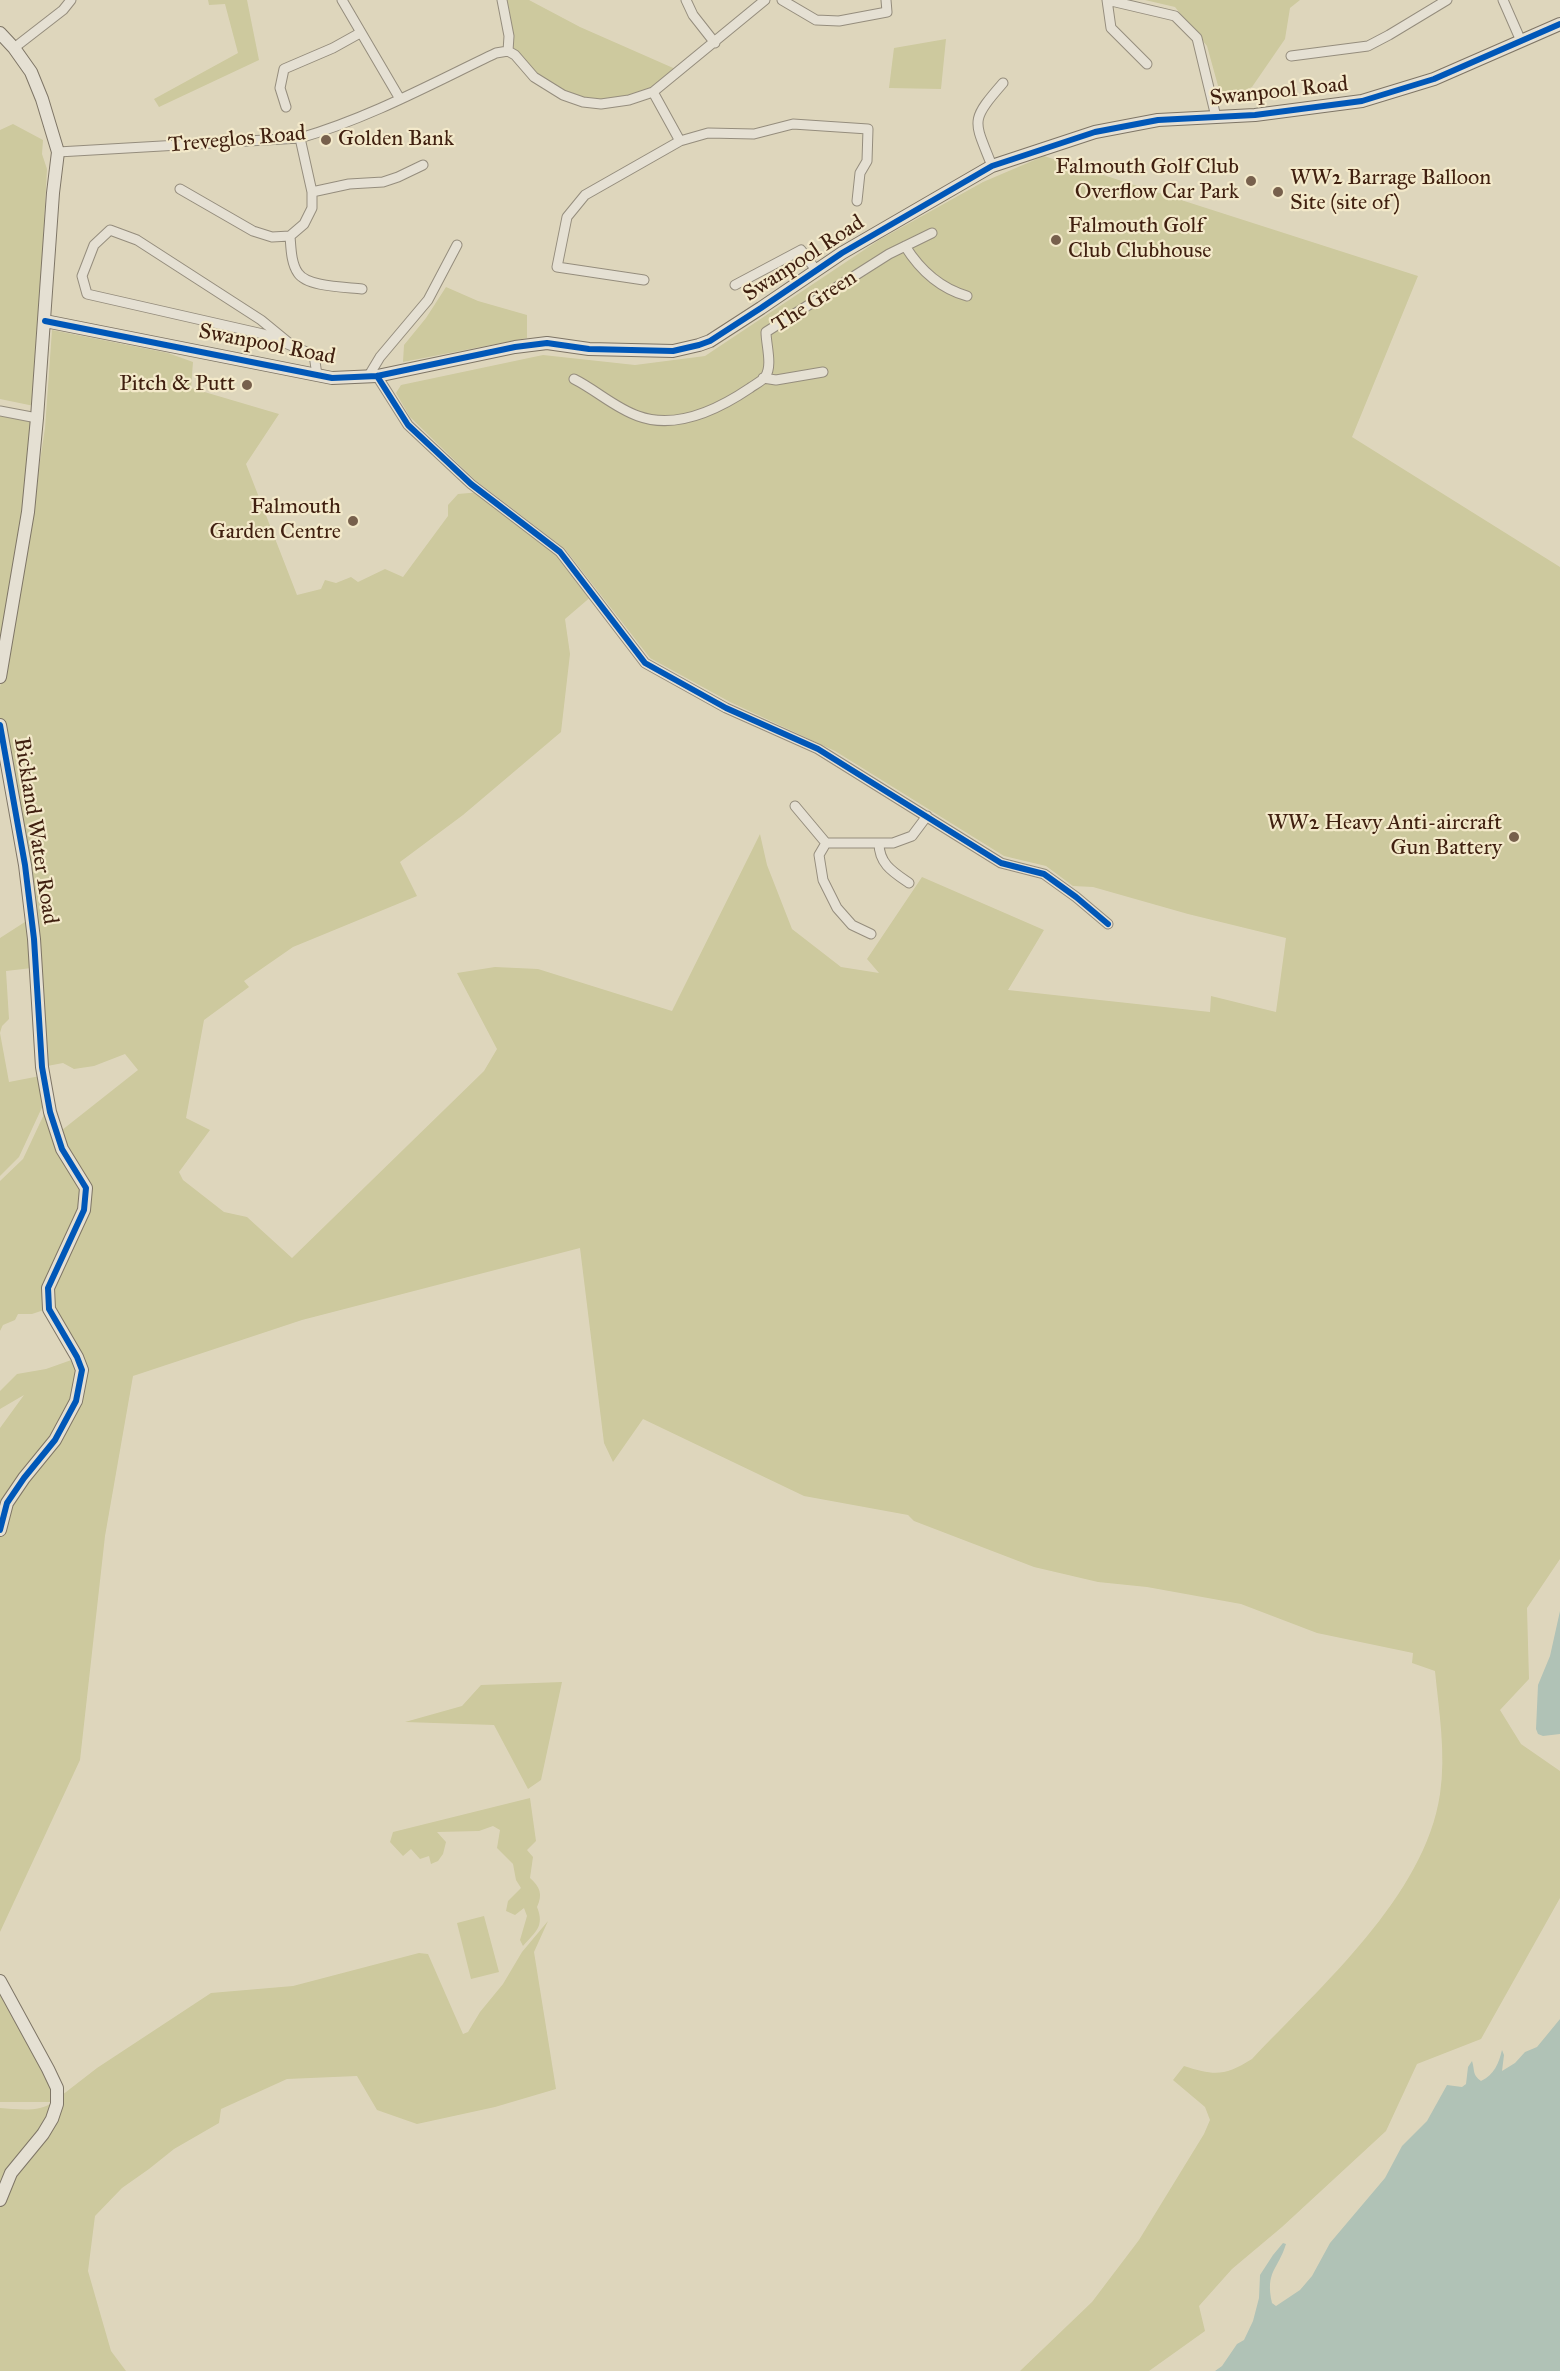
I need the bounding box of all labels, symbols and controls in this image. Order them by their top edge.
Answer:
street label: Swanpool Road [1208,72,1350,112]
street label: Treveglos Road [167,121,307,159]
place label: Golden Bank [338,127,454,153]
marker: Golden Bank [319,133,333,147]
place label: Falmouth Golf Club Overflow Car Park [1055,155,1239,206]
place label: WW2 Barrage Balloon Site (site of) [1290,166,1491,218]
marker: Falmouth Golf Club Overflow Car Park [1244,174,1258,188]
marker: WW2 Barrage Balloon Site (site of) [1271,185,1285,199]
street label: Swanpool Road [738,210,870,308]
place label: Falmouth Golf Club Clubhouse [1068,214,1211,266]
marker: Falmouth Golf Club Clubhouse [1049,233,1063,247]
street label: The Green [768,265,862,339]
street label: Swanpool Road [196,319,338,371]
place label: Pitch & Putt [119,372,235,398]
marker: Pitch & Putt [240,378,254,392]
place label: Falmouth Garden Centre [210,495,341,546]
marker: Falmouth Garden Centre [346,514,360,528]
street label: Bickland Water Road [7,736,63,926]
place label: WW2 Heavy Anti-aircraft Gun Battery [1267,811,1502,862]
marker: WW2 Heavy Anti-aircraft Gun Battery [1507,830,1521,844]

